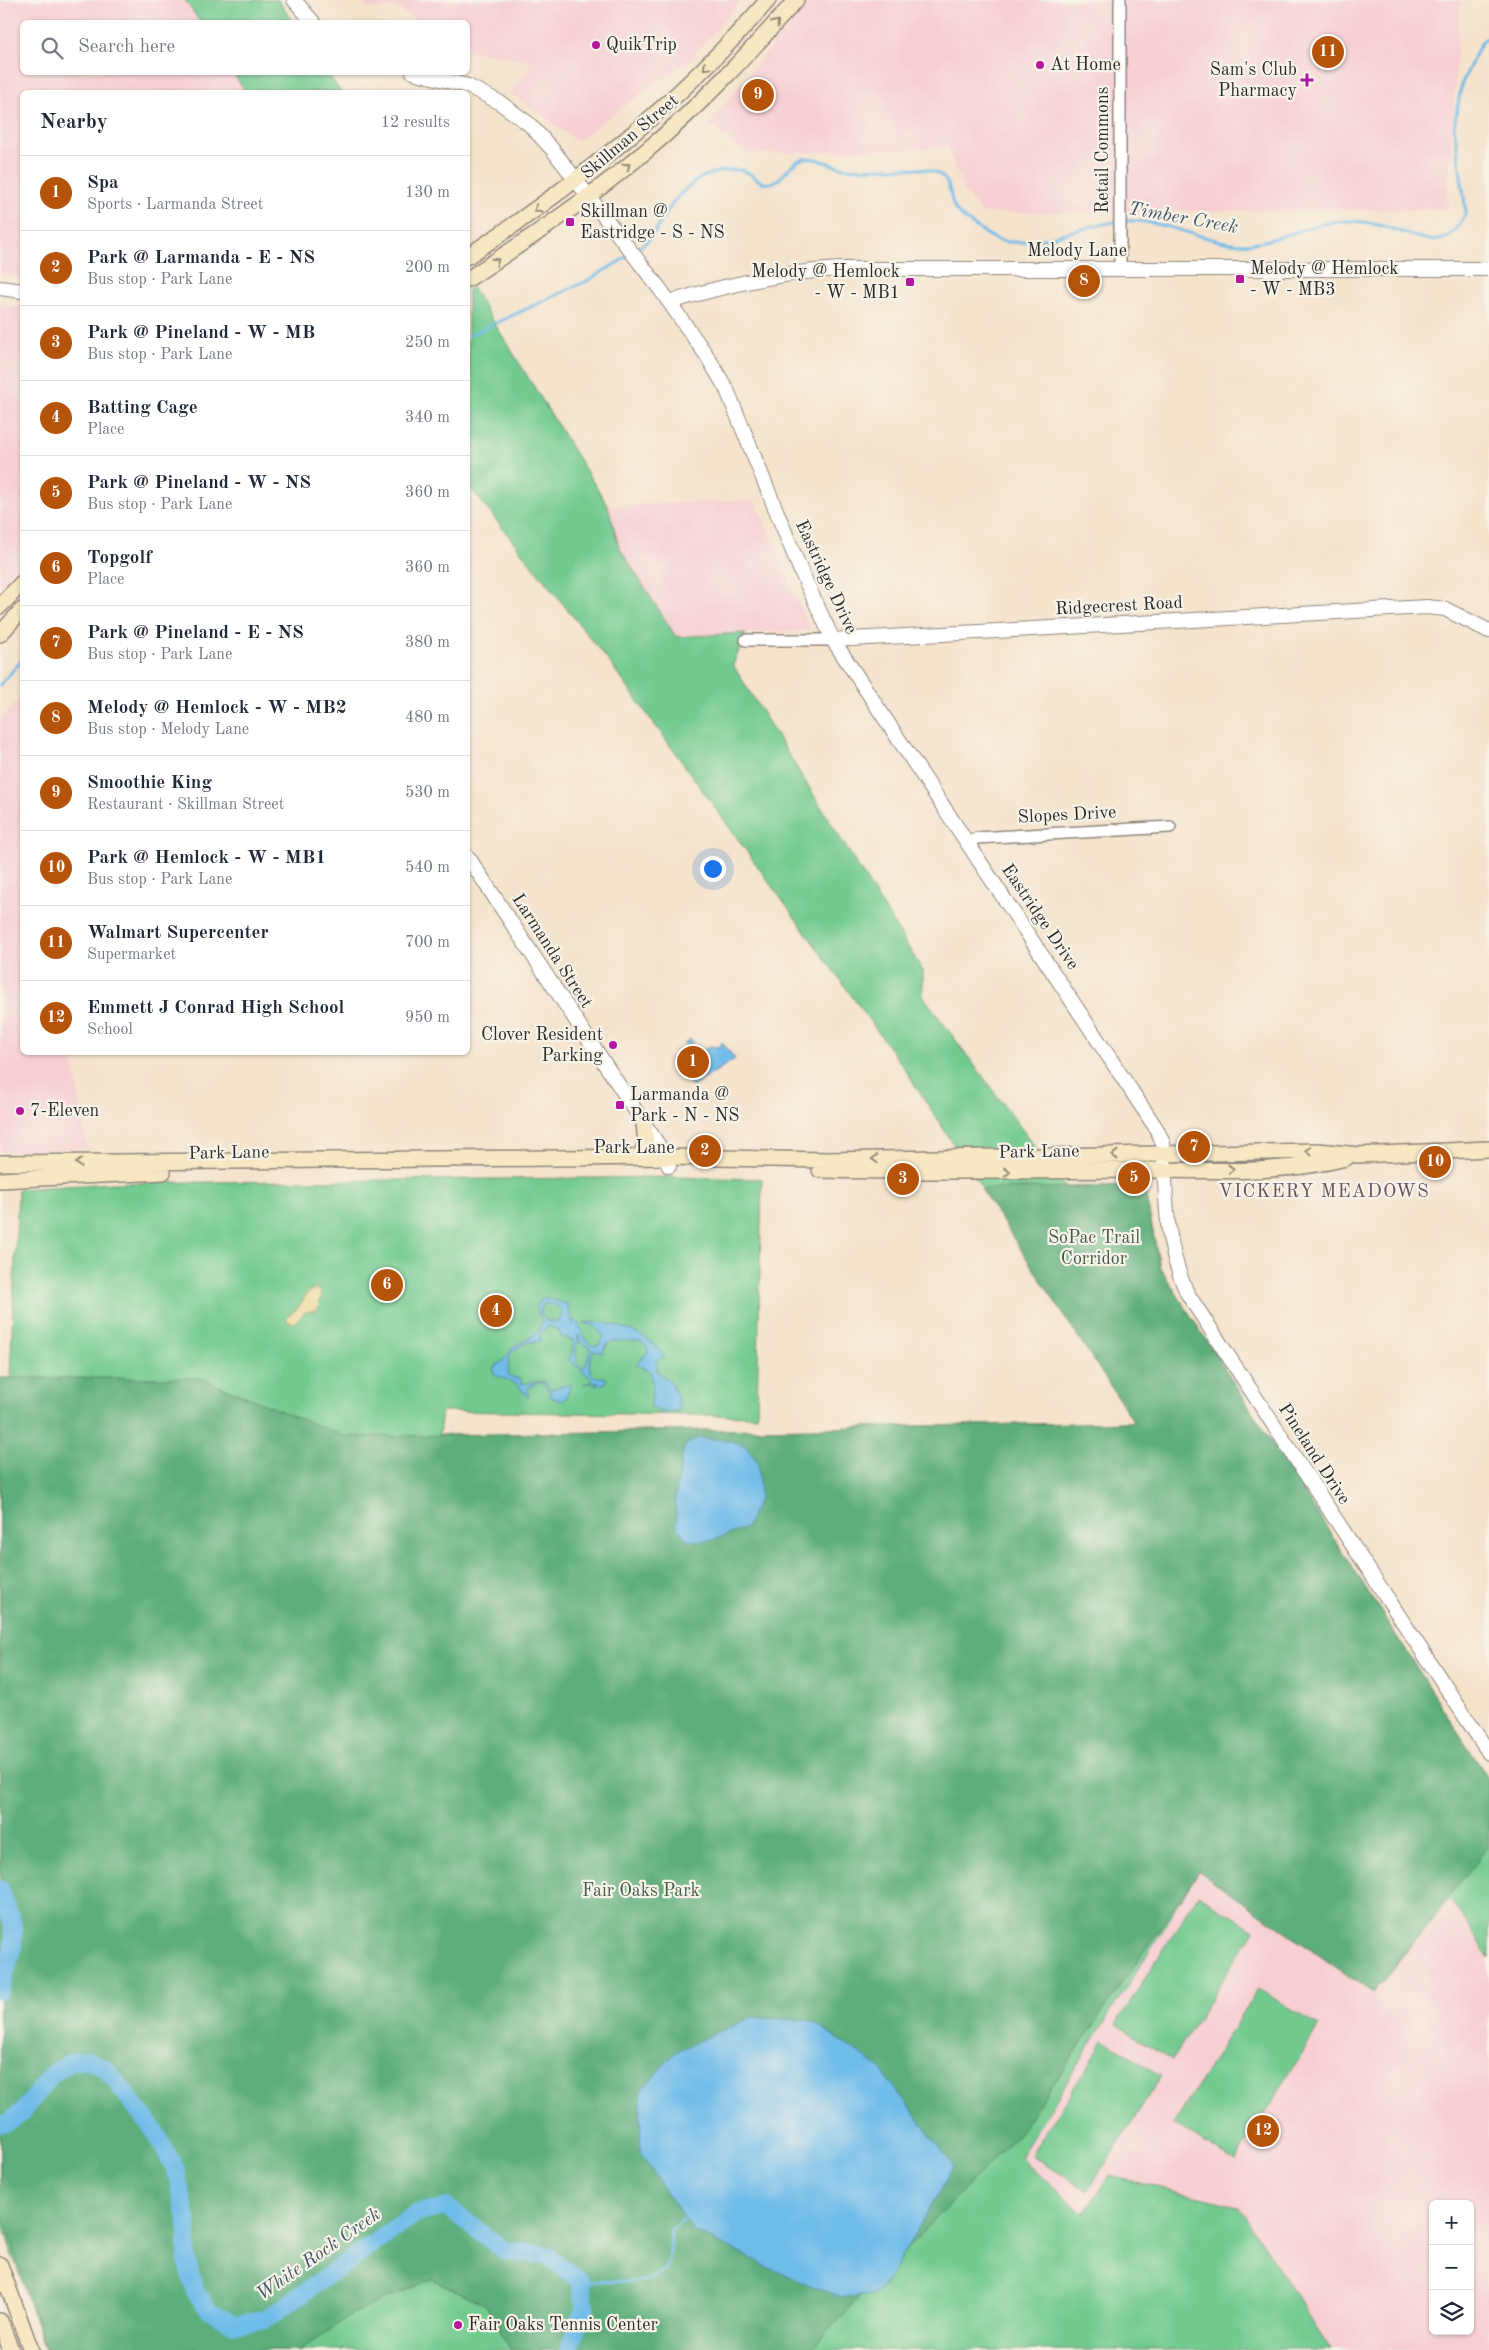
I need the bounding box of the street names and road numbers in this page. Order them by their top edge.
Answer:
street label: Retail Commons [1094,86,1112,214]
street label: Skillman Street [578,91,682,183]
street label: Melody Lane [1027,242,1127,260]
street label: Eastridge Drive [792,517,860,637]
street label: Ridgecrest Road [1055,594,1183,618]
street label: Slopes Drive [1017,803,1117,827]
street label: Eastridge Drive [998,861,1082,973]
street label: Larmanda Street [508,891,596,1011]
street label: Park Lane [593,1139,675,1157]
street label: Park Lane [998,1142,1080,1162]
street label: Park Lane [188,1143,270,1163]
street label: Pineland Drive [1275,1400,1353,1508]

